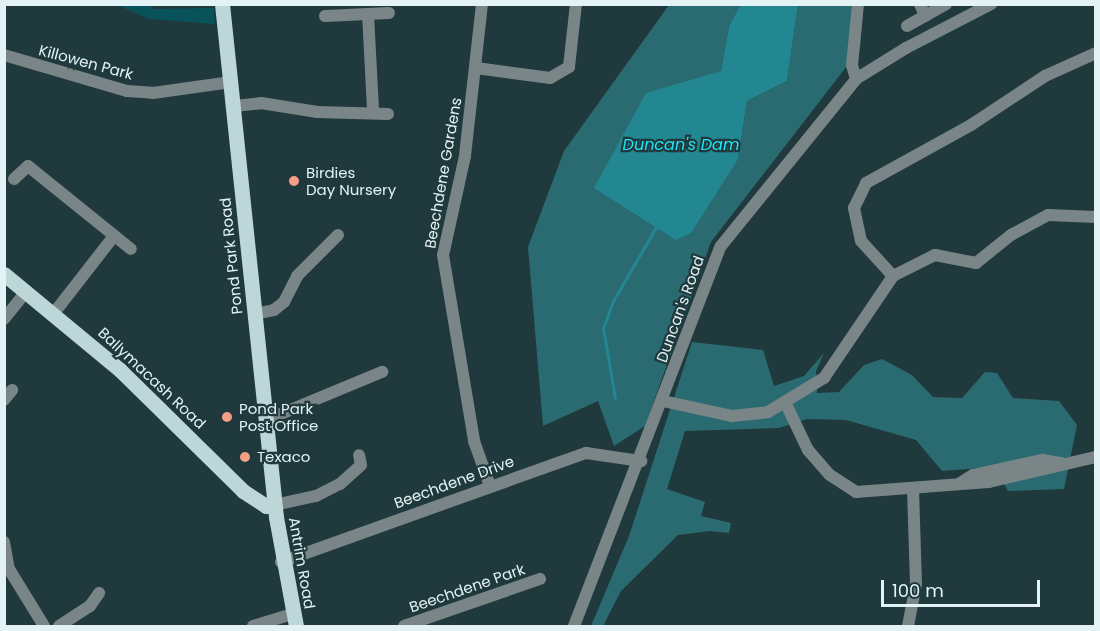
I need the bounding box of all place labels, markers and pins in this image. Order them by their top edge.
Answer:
place label: Birdies Day Nursery [306,163,396,198]
marker: Birdies Day Nursery [287,174,301,188]
place label: Pond Park Post Office [239,399,318,434]
marker: Pond Park Post Office [220,410,234,424]
place label: Texaco [257,448,310,466]
marker: Texaco [238,450,252,464]

